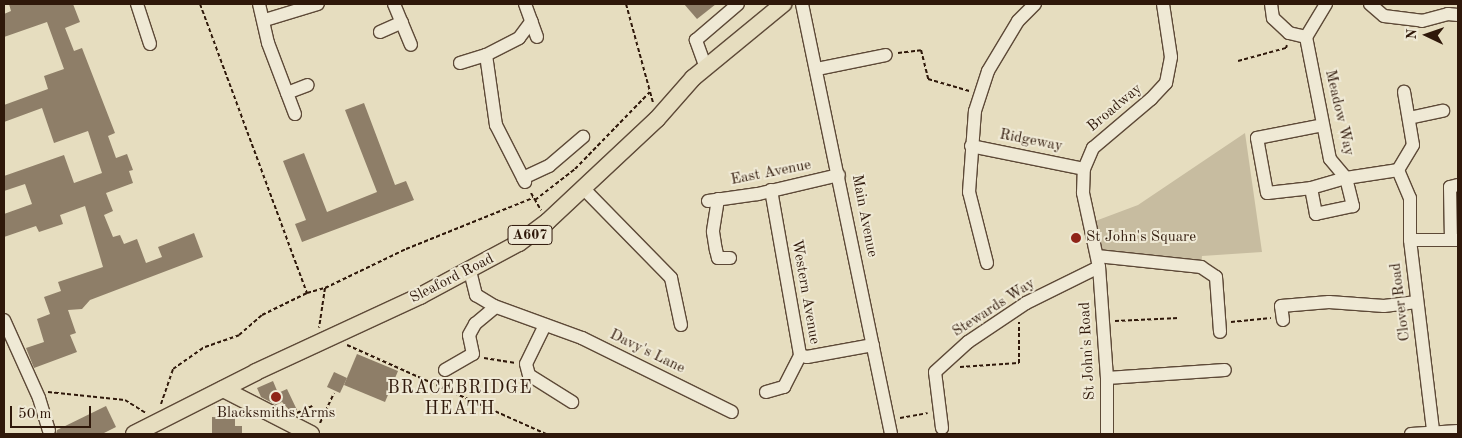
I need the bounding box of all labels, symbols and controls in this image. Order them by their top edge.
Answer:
north arrow [1402,10,1452,60]
text: N [1405,29,1419,40]
street label: Meadow Way [1320,68,1358,158]
street label: Broadway [1084,80,1146,136]
street label: Ridgeway [998,126,1064,156]
street label: East Avenue [729,156,813,190]
street label: Main Avenue [847,173,881,259]
road number: A607 [508,224,552,246]
place label: St John's Square [1086,229,1196,247]
marker: St John's Square [1070,232,1082,244]
street label: Western Avenue [787,238,823,346]
street label: Sleaford Road [407,250,497,308]
street label: Clover Road [1387,262,1415,342]
street label: Stewards Way [949,275,1039,341]
street label: St John's Road [1076,301,1100,401]
street label: Davy's Lane [607,326,687,378]
district label: BRACEBRIDGE HEATH [386,378,534,420]
marker: Blacksmiths Arms [270,391,282,403]
scale bar [12,396,94,428]
place label: Blacksmiths Arms [217,405,335,423]
text: 50 m [18,407,52,422]

